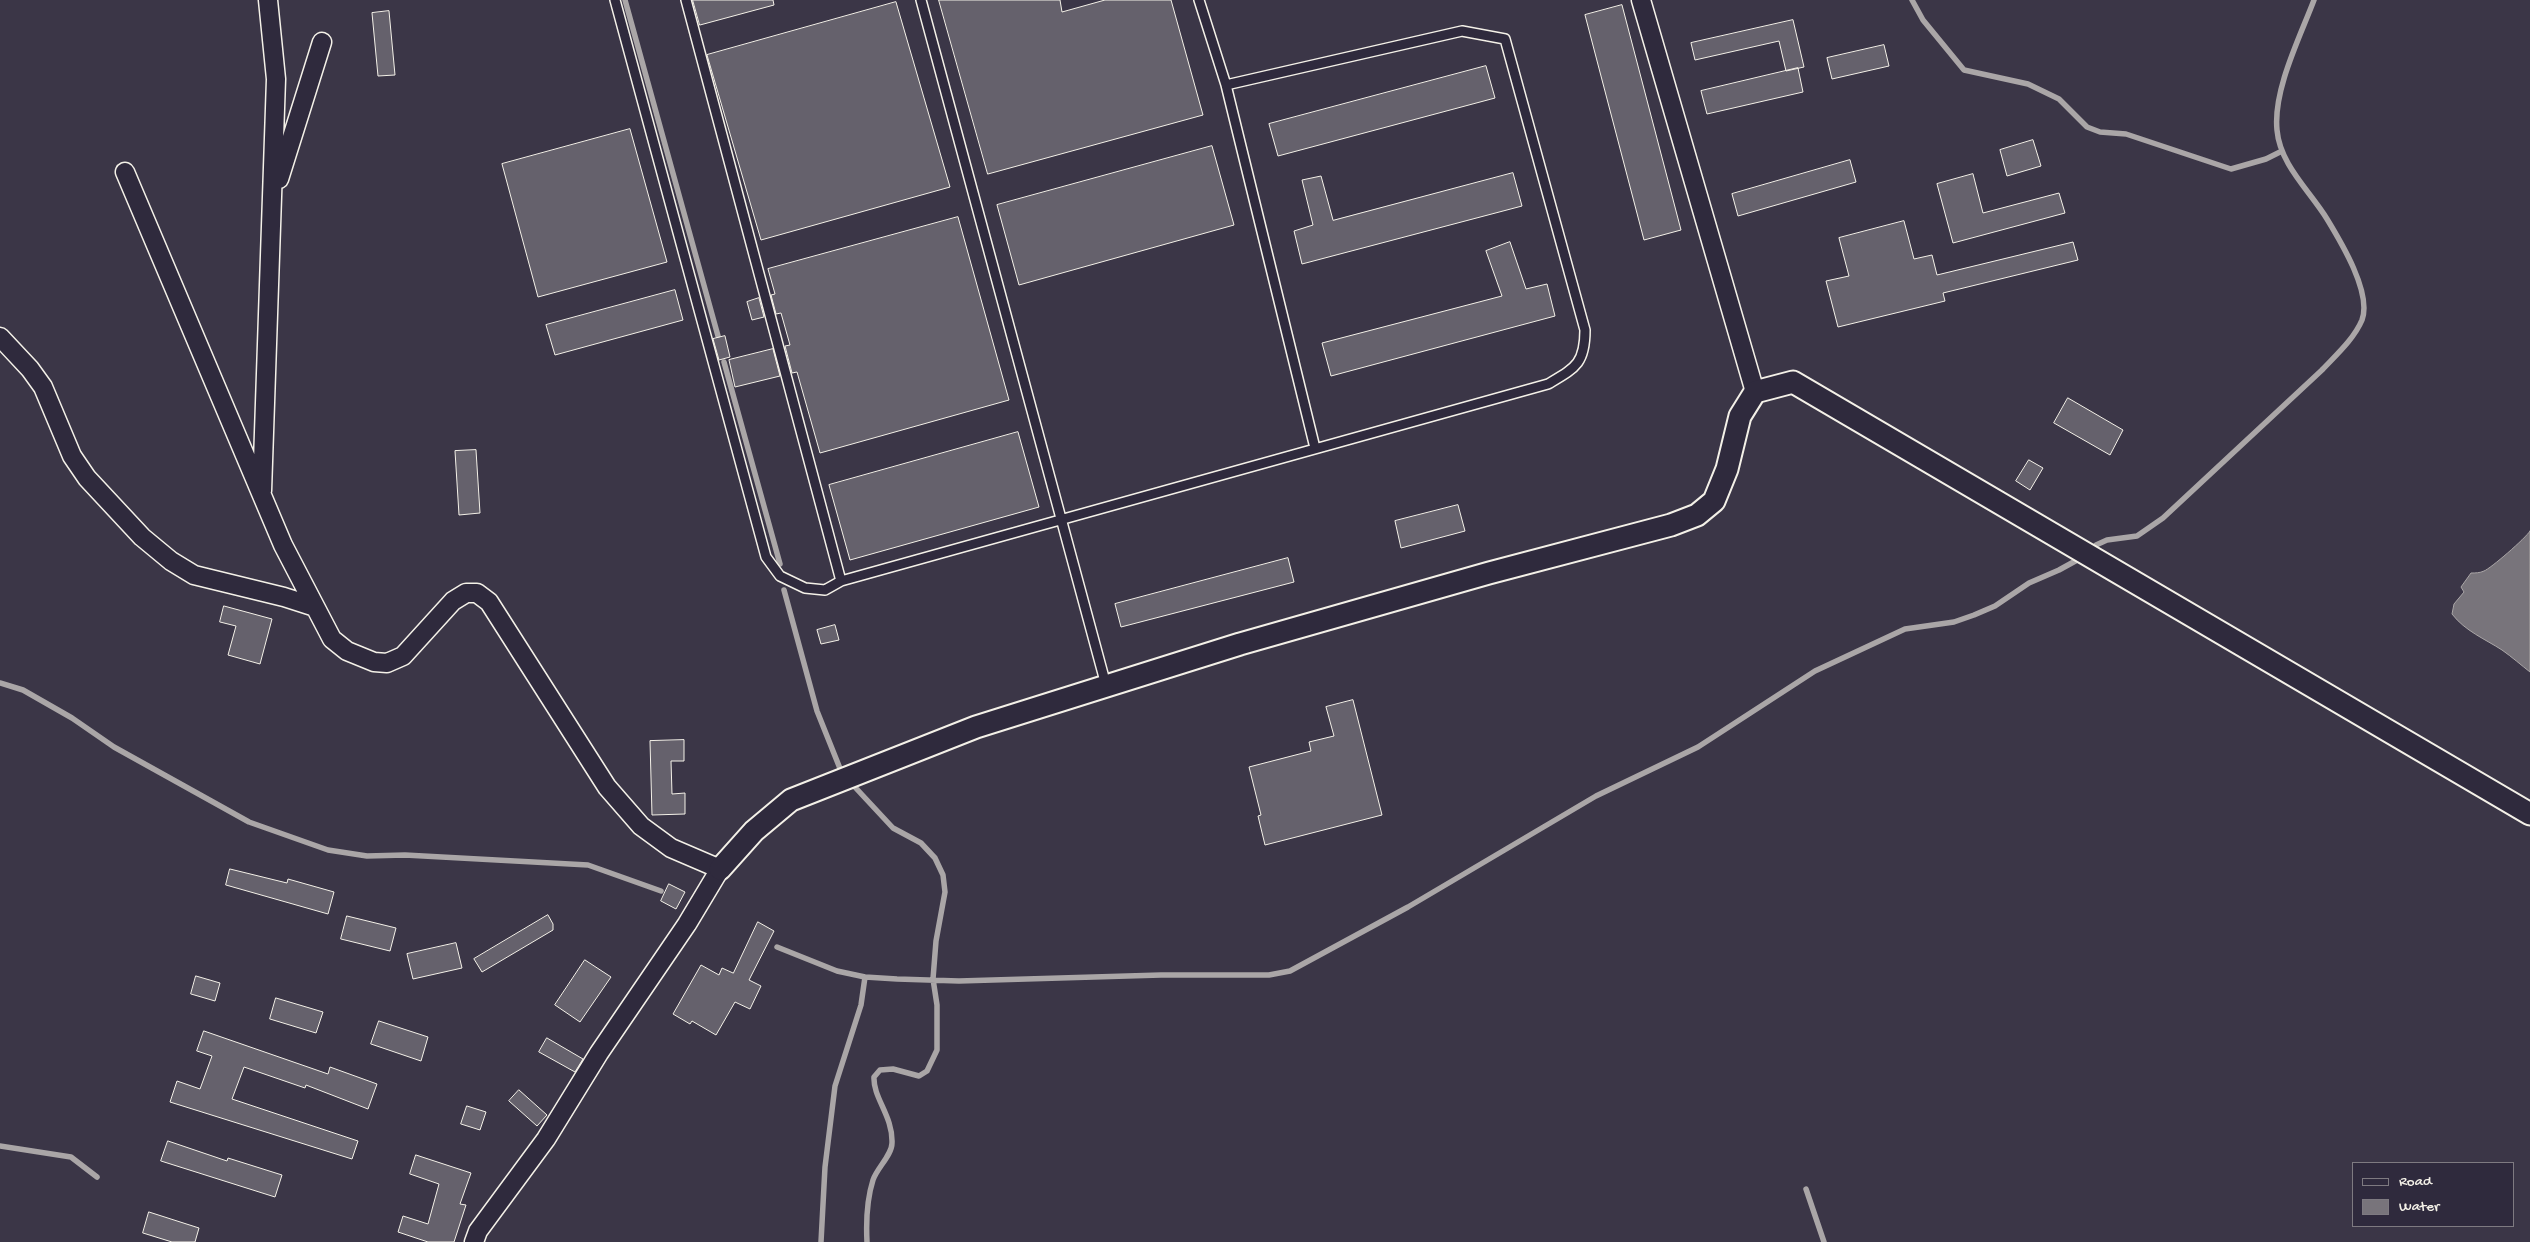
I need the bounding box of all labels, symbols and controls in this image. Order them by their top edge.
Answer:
legend [2352,1162,2515,1227]
text: Road [2399,1173,2432,1191]
text: Water [2399,1198,2439,1216]

